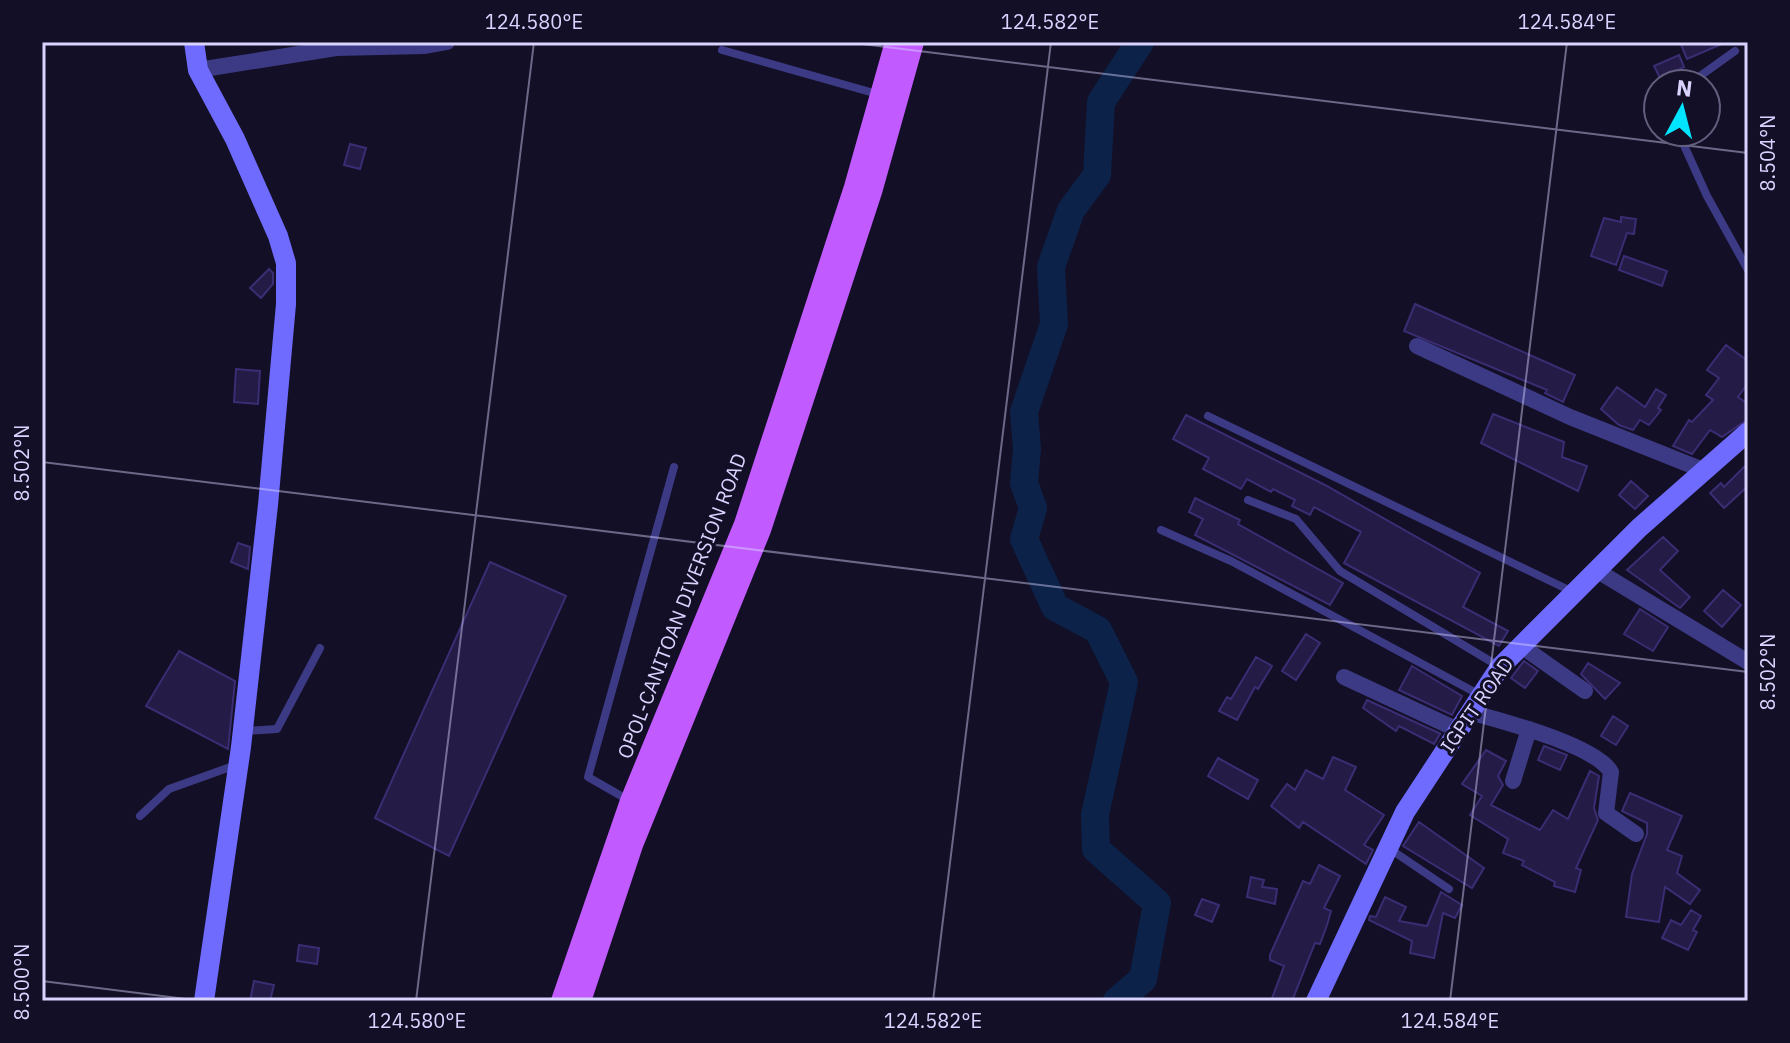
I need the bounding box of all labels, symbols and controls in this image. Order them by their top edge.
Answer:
text: 124.580°E [485,8,583,35]
text: 124.582°E [1001,8,1099,35]
text: 124.584°E [1518,8,1616,35]
north arrow [1642,68,1722,148]
text: N [1675,72,1694,103]
text: 8.504°N [1754,115,1781,191]
text: 8.502°N [8,425,35,501]
street label: OPOL-CANITOAN DIVERSION ROAD [611,449,752,762]
text: 8.502°N [1754,634,1781,710]
street label: IGPIT ROAD [1434,652,1519,758]
text: 8.500°N [8,944,35,1020]
text: 124.580°E [368,1007,466,1034]
text: 124.582°E [884,1007,982,1034]
text: 124.584°E [1401,1007,1499,1034]

